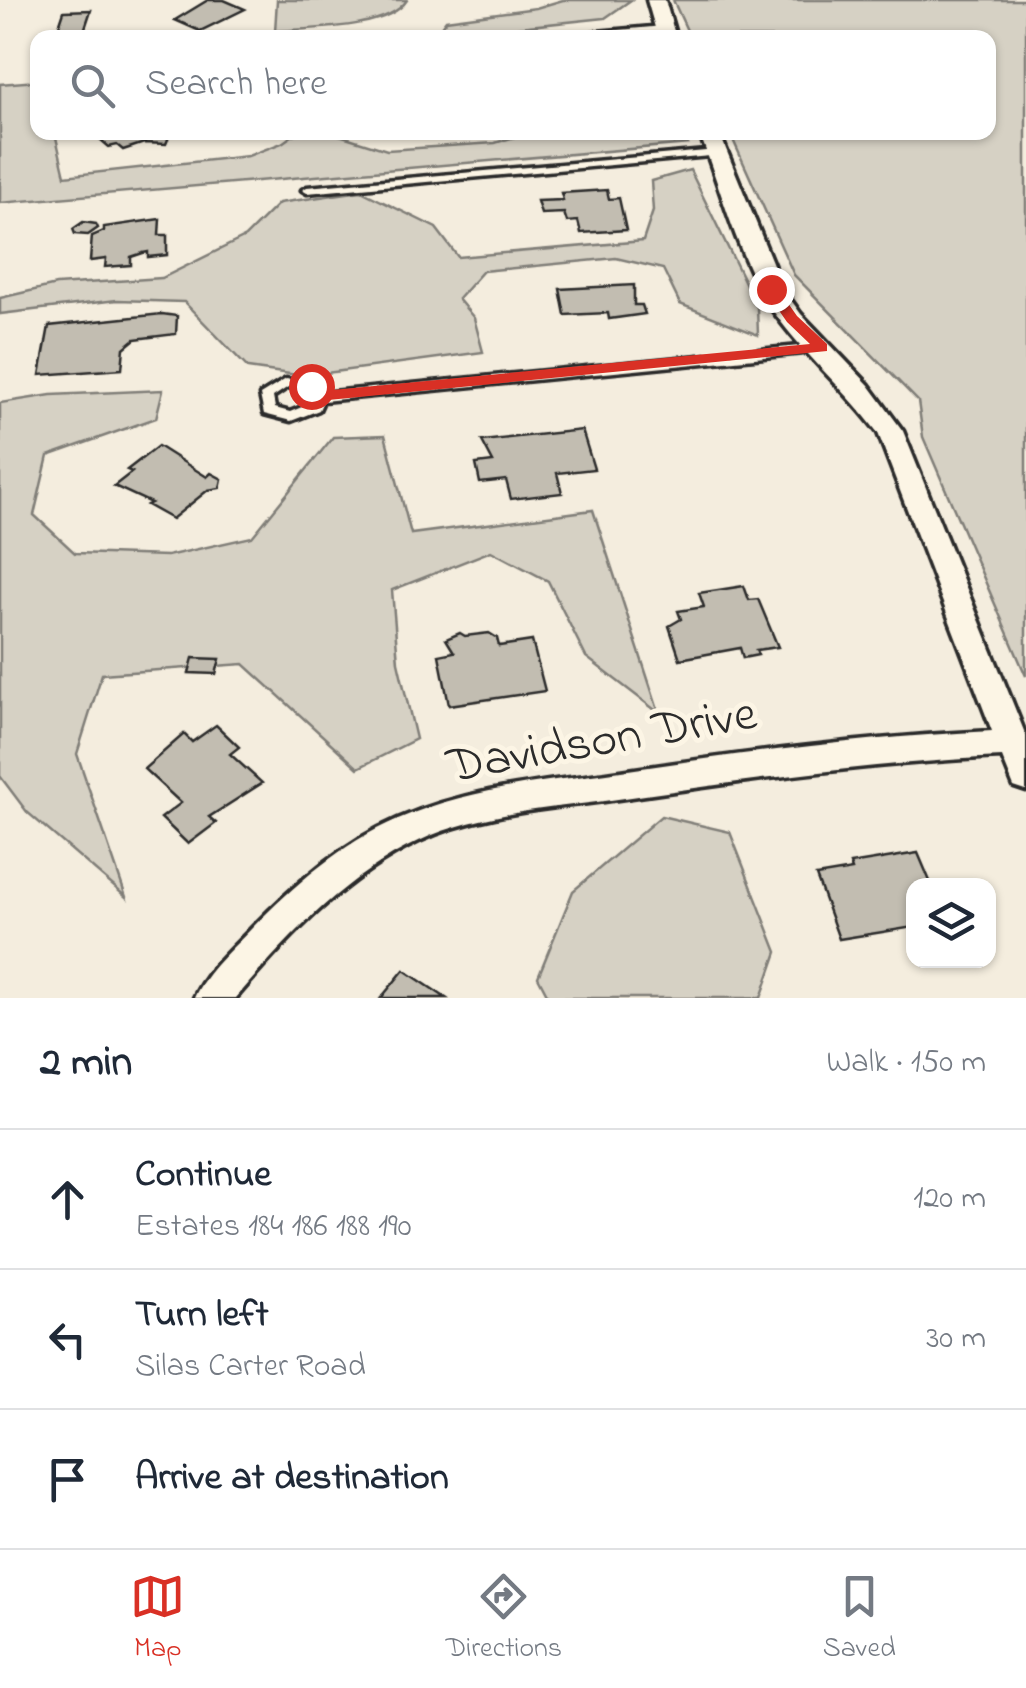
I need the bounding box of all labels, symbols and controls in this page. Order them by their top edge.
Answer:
search box [30,30,996,140]
text: Search here [145,57,327,113]
icon: search [65,58,120,113]
route end [749,267,795,313]
route start [289,364,335,410]
street label: Davidson Drive [441,679,763,805]
map controls [906,878,996,968]
button: layers [906,878,996,968]
text: 2 min [40,1033,132,1094]
text: Walk · 150 m [827,1040,986,1087]
text: Continue [135,1148,271,1204]
icon: ahead [40,1172,95,1227]
text: 120 m [913,1176,986,1223]
text: Estates 184 186 188 190 [135,1204,412,1251]
text: Turn left [135,1288,268,1344]
icon: left [40,1312,95,1367]
text: 30 m [926,1316,986,1363]
text: Silas Carter Road [135,1344,366,1391]
text: Arrive at destination [135,1451,449,1507]
icon: arrive [40,1452,95,1507]
tab: Map [130,1569,185,1670]
tab: Directions [446,1569,562,1670]
tab: Saved [823,1569,896,1670]

